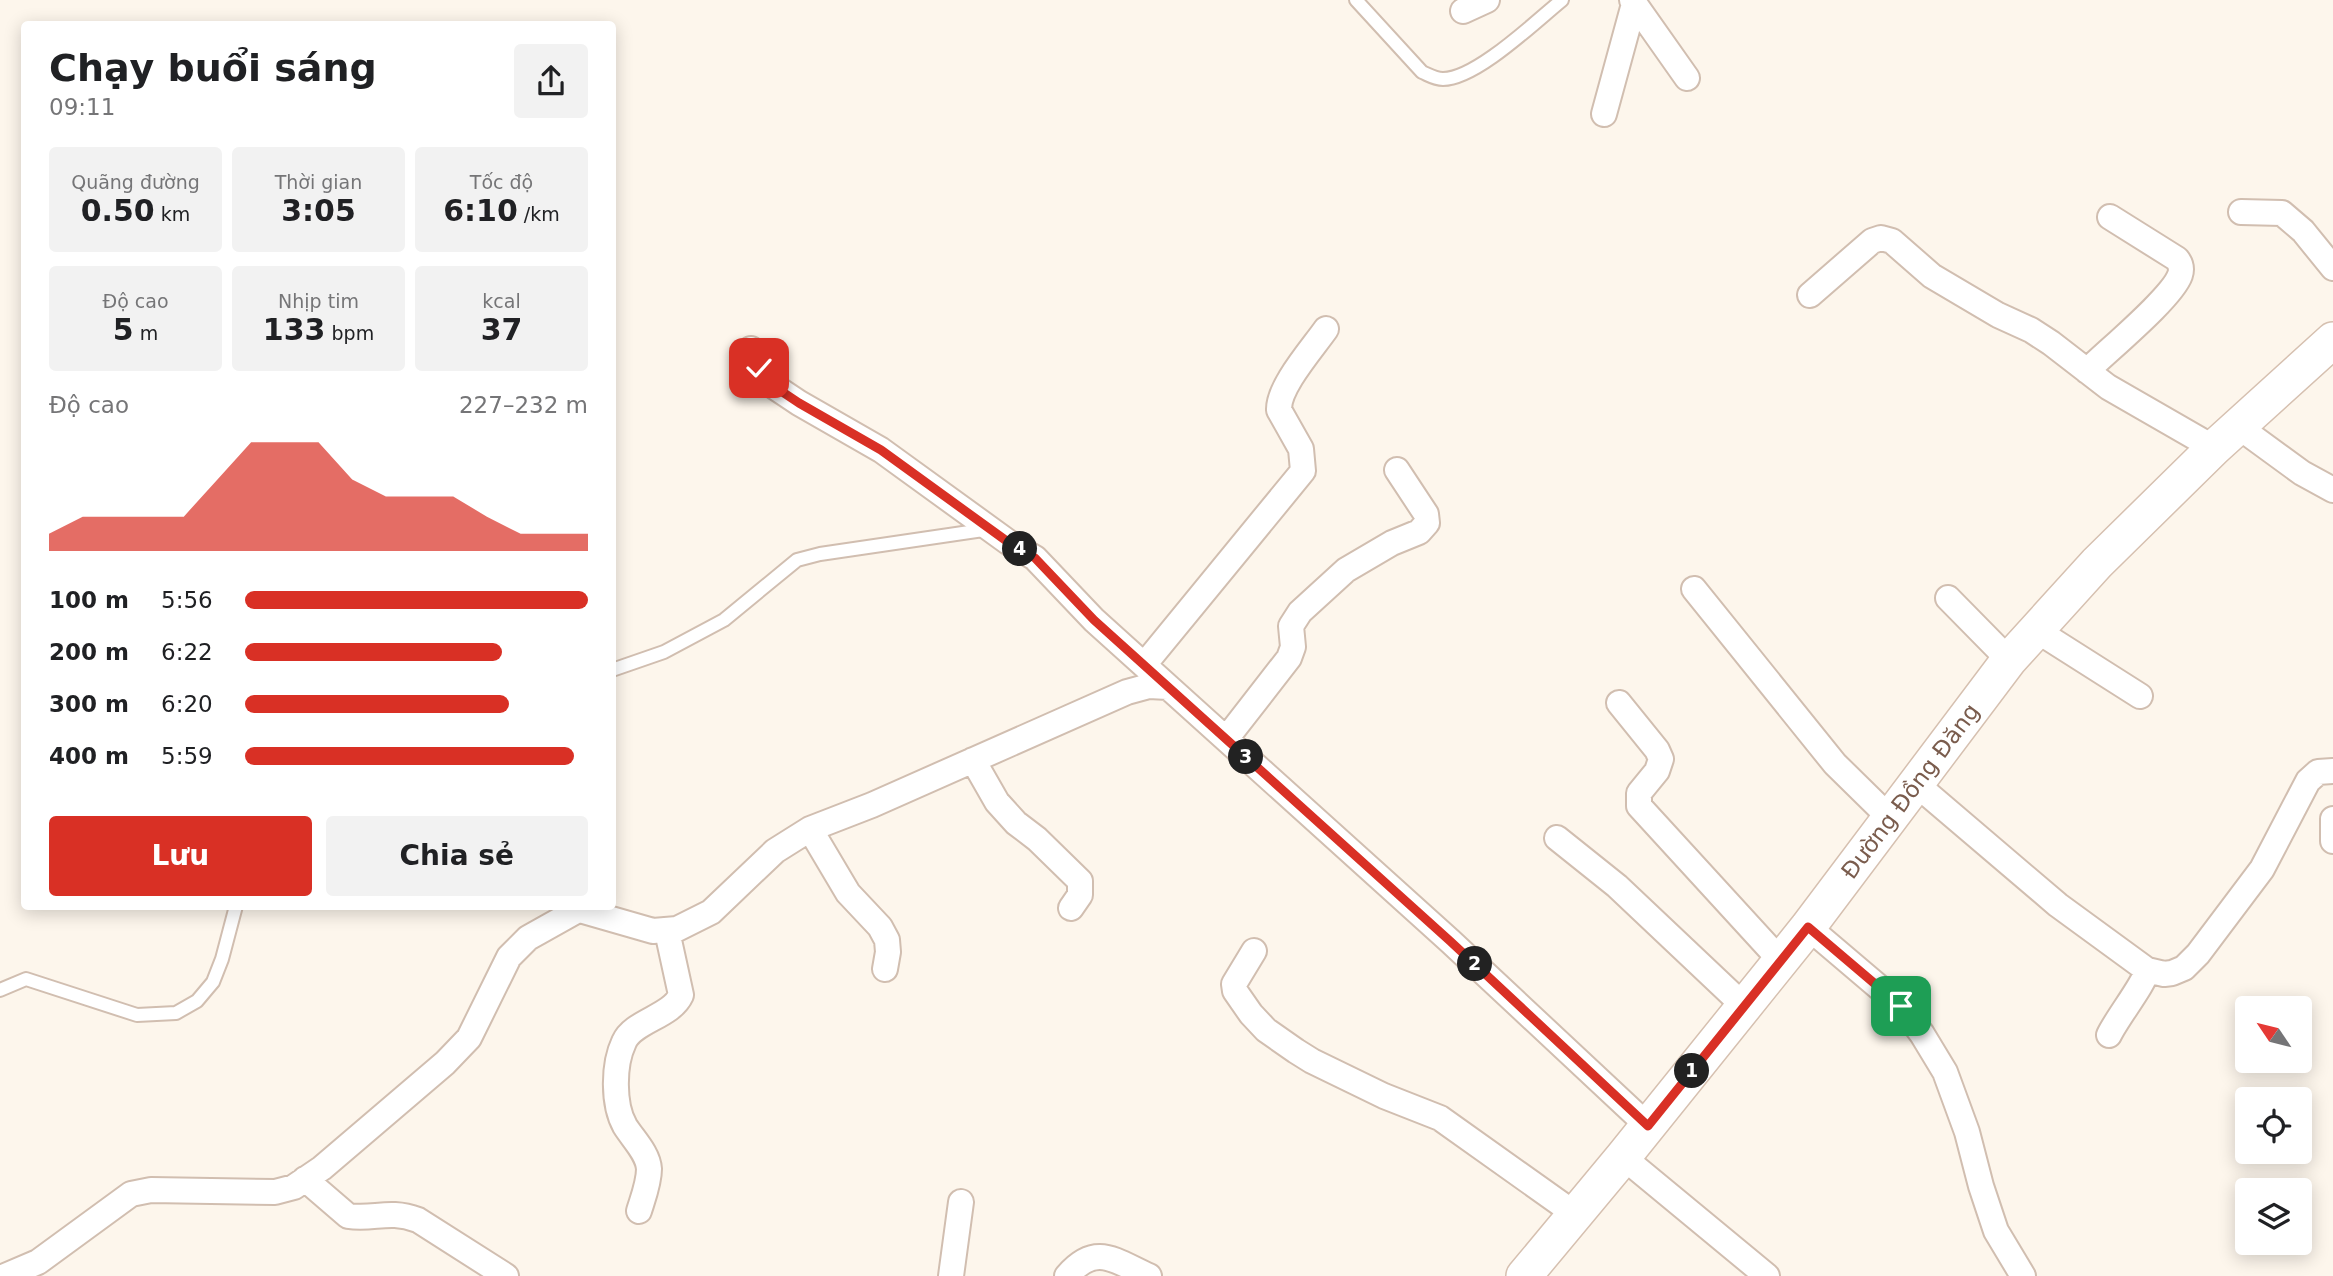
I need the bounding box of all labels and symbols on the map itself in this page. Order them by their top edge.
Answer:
pin [729,338,789,398]
pin: 4 [1002,532,1038,566]
street label: Đường Đồng Đăng [1836,698,1985,884]
pin: 3 [1228,740,1264,774]
pin: 2 [1458,946,1492,982]
pin [1871,976,1931,1036]
north arrow [2235,996,2312,1073]
pin: 1 [1674,1054,1710,1088]

